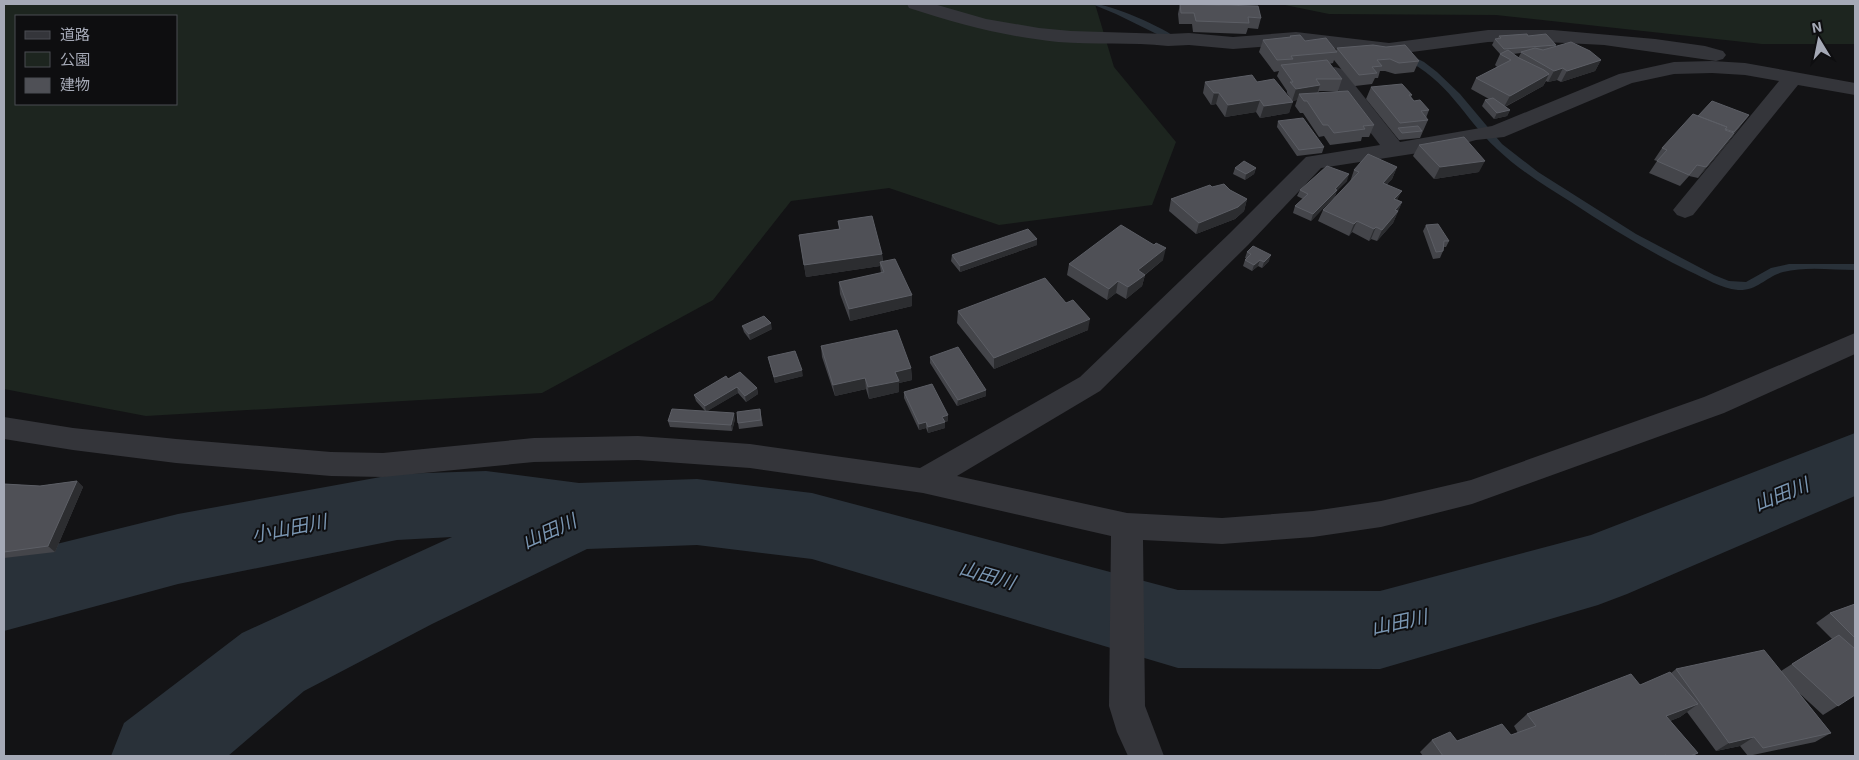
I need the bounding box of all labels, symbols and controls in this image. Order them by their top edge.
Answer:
legend [15,15,178,105]
north arrow [1794,15,1844,65]
text: N [1810,17,1823,36]
text: 道路 [60,25,90,43]
text: 公園 [60,50,90,68]
text: 建物 [60,75,90,93]
water label: 山田川 [1750,471,1813,515]
water label: 山田川 [518,508,581,553]
water label: 小山田川 [249,509,330,546]
water label: 山田川 [957,556,1020,594]
water label: 山田川 [1369,604,1431,639]

